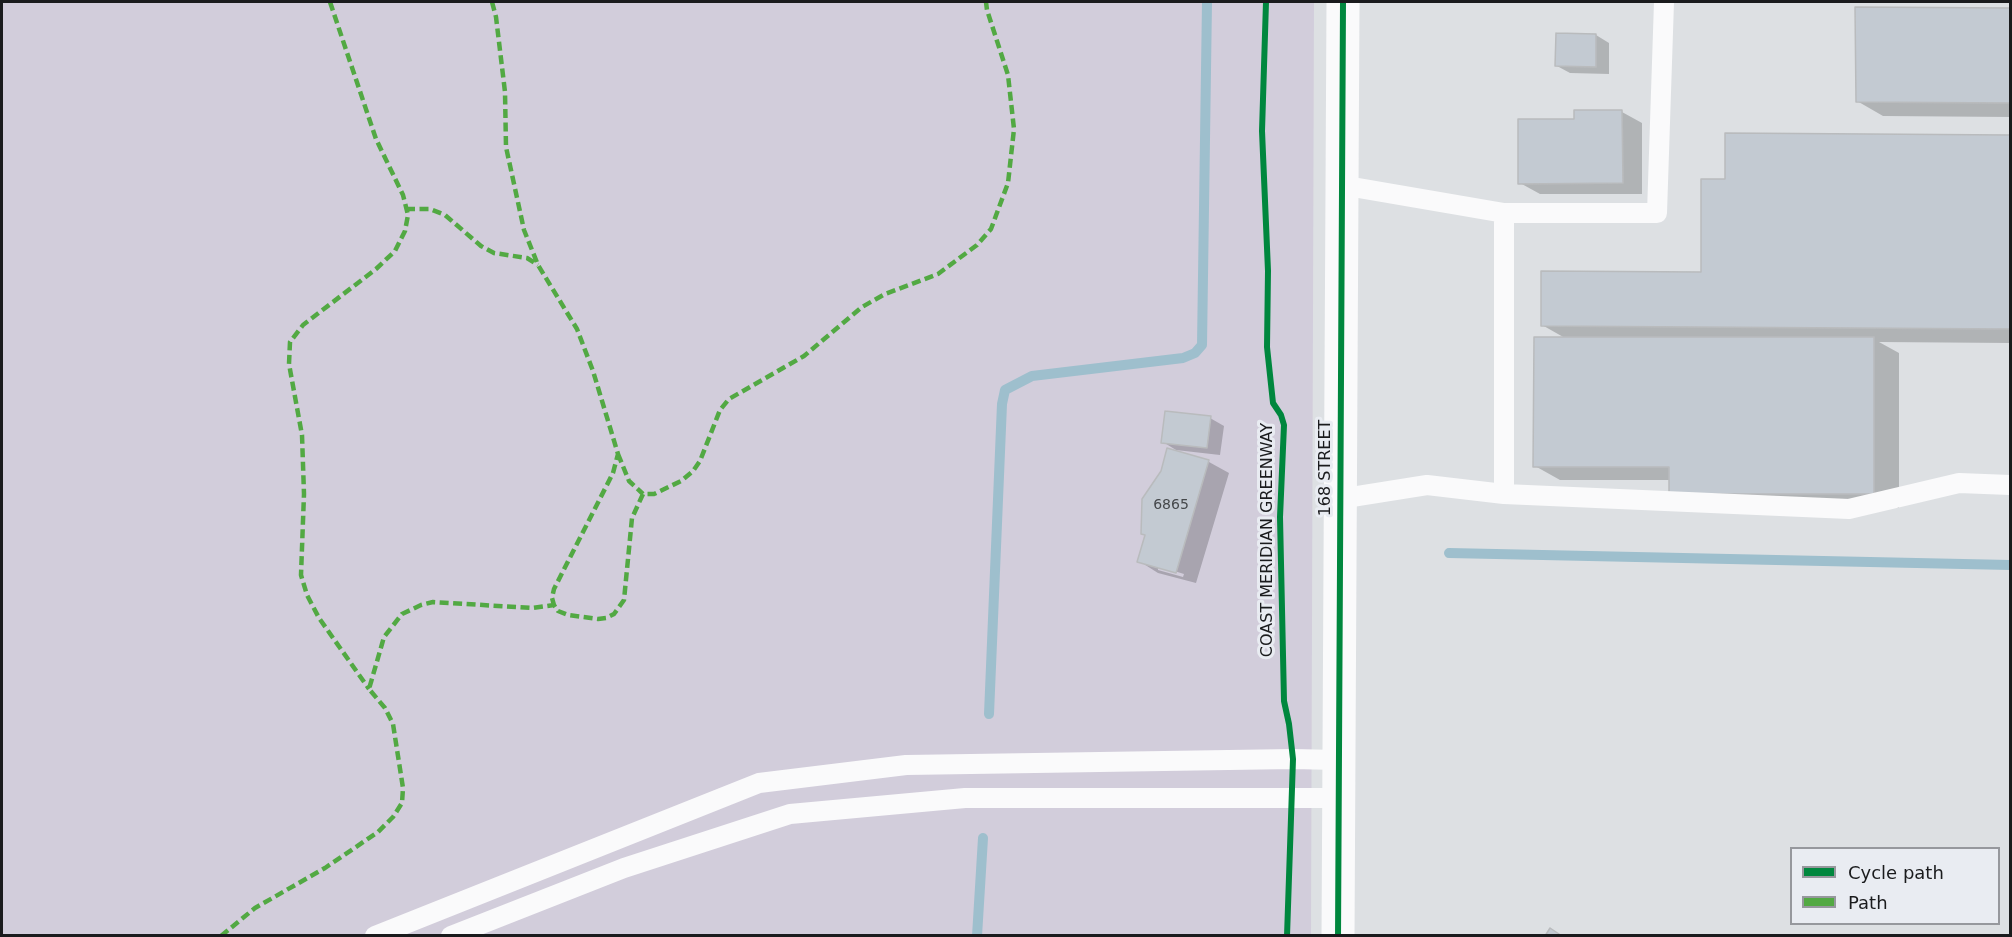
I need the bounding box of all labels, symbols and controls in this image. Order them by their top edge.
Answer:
street label: 168 STREET [1316,420,1336,516]
street label: COAST MERIDIAN GREENWAY [1258,423,1278,657]
house number: 6865 [1153,497,1189,513]
legend [1790,847,2000,925]
text: Cycle path [1848,862,1944,883]
text: Path [1848,892,1888,913]

